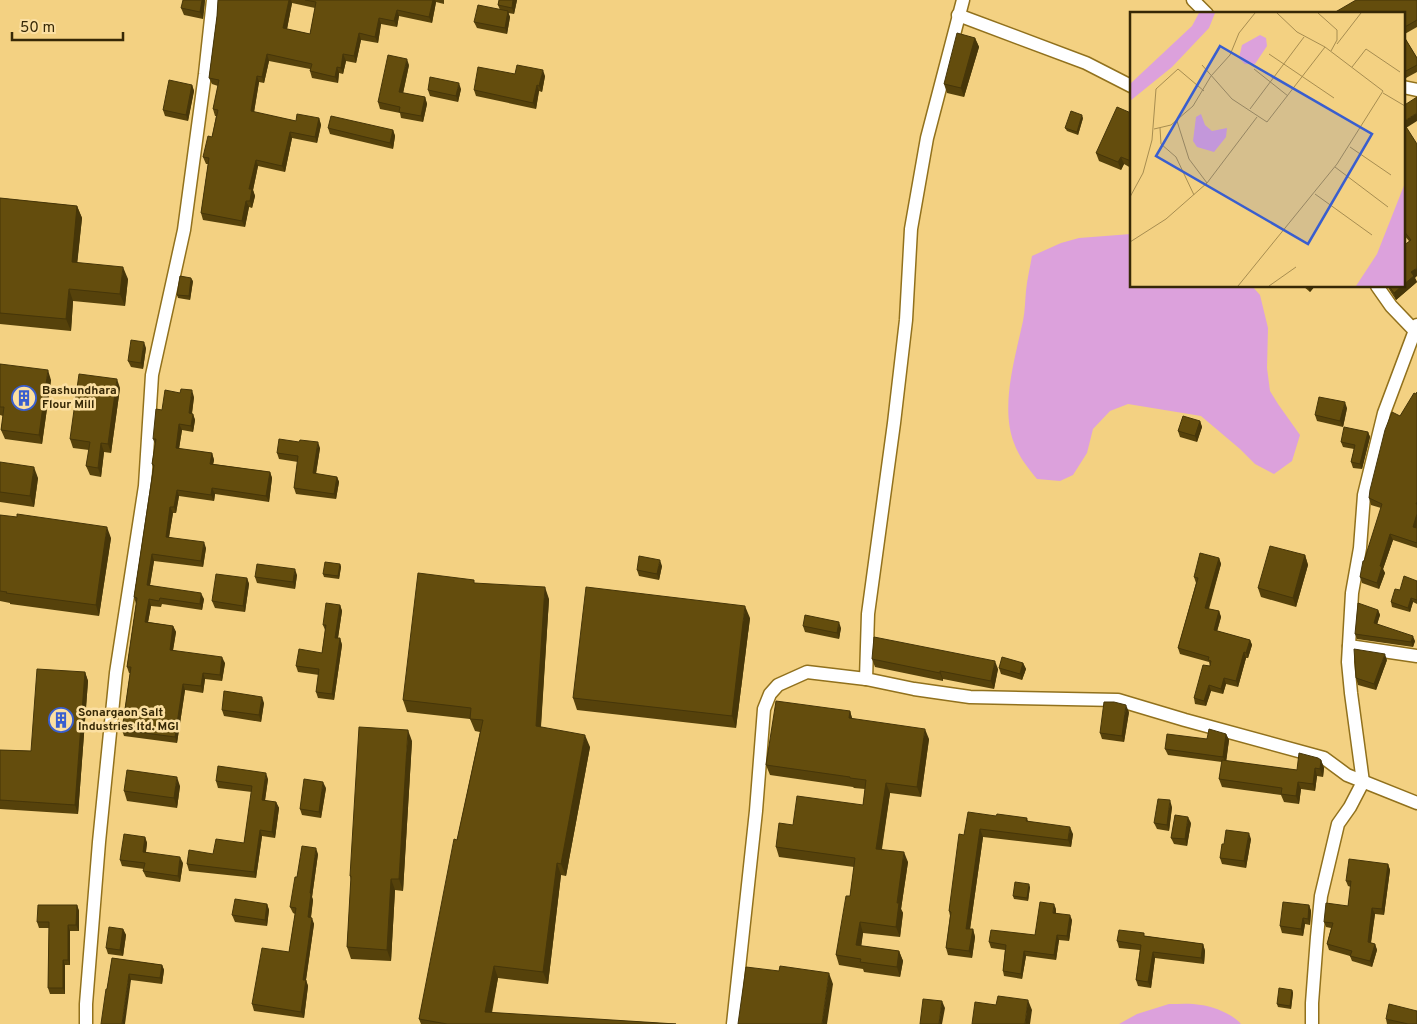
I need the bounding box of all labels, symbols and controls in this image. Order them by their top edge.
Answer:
scale bar [12,10,124,42]
inset map [1130,12,1404,288]
text: 50 m [20,19,55,38]
place label: Bashundhara Flour Mill [42,383,117,413]
building icon: Bashundhara Flour Mill [11,385,37,411]
place label: Sonargaon Salt Industries ltd. MGI [78,705,179,735]
building icon: Sonargaon Salt Industries ltd. MGI [48,707,74,733]

